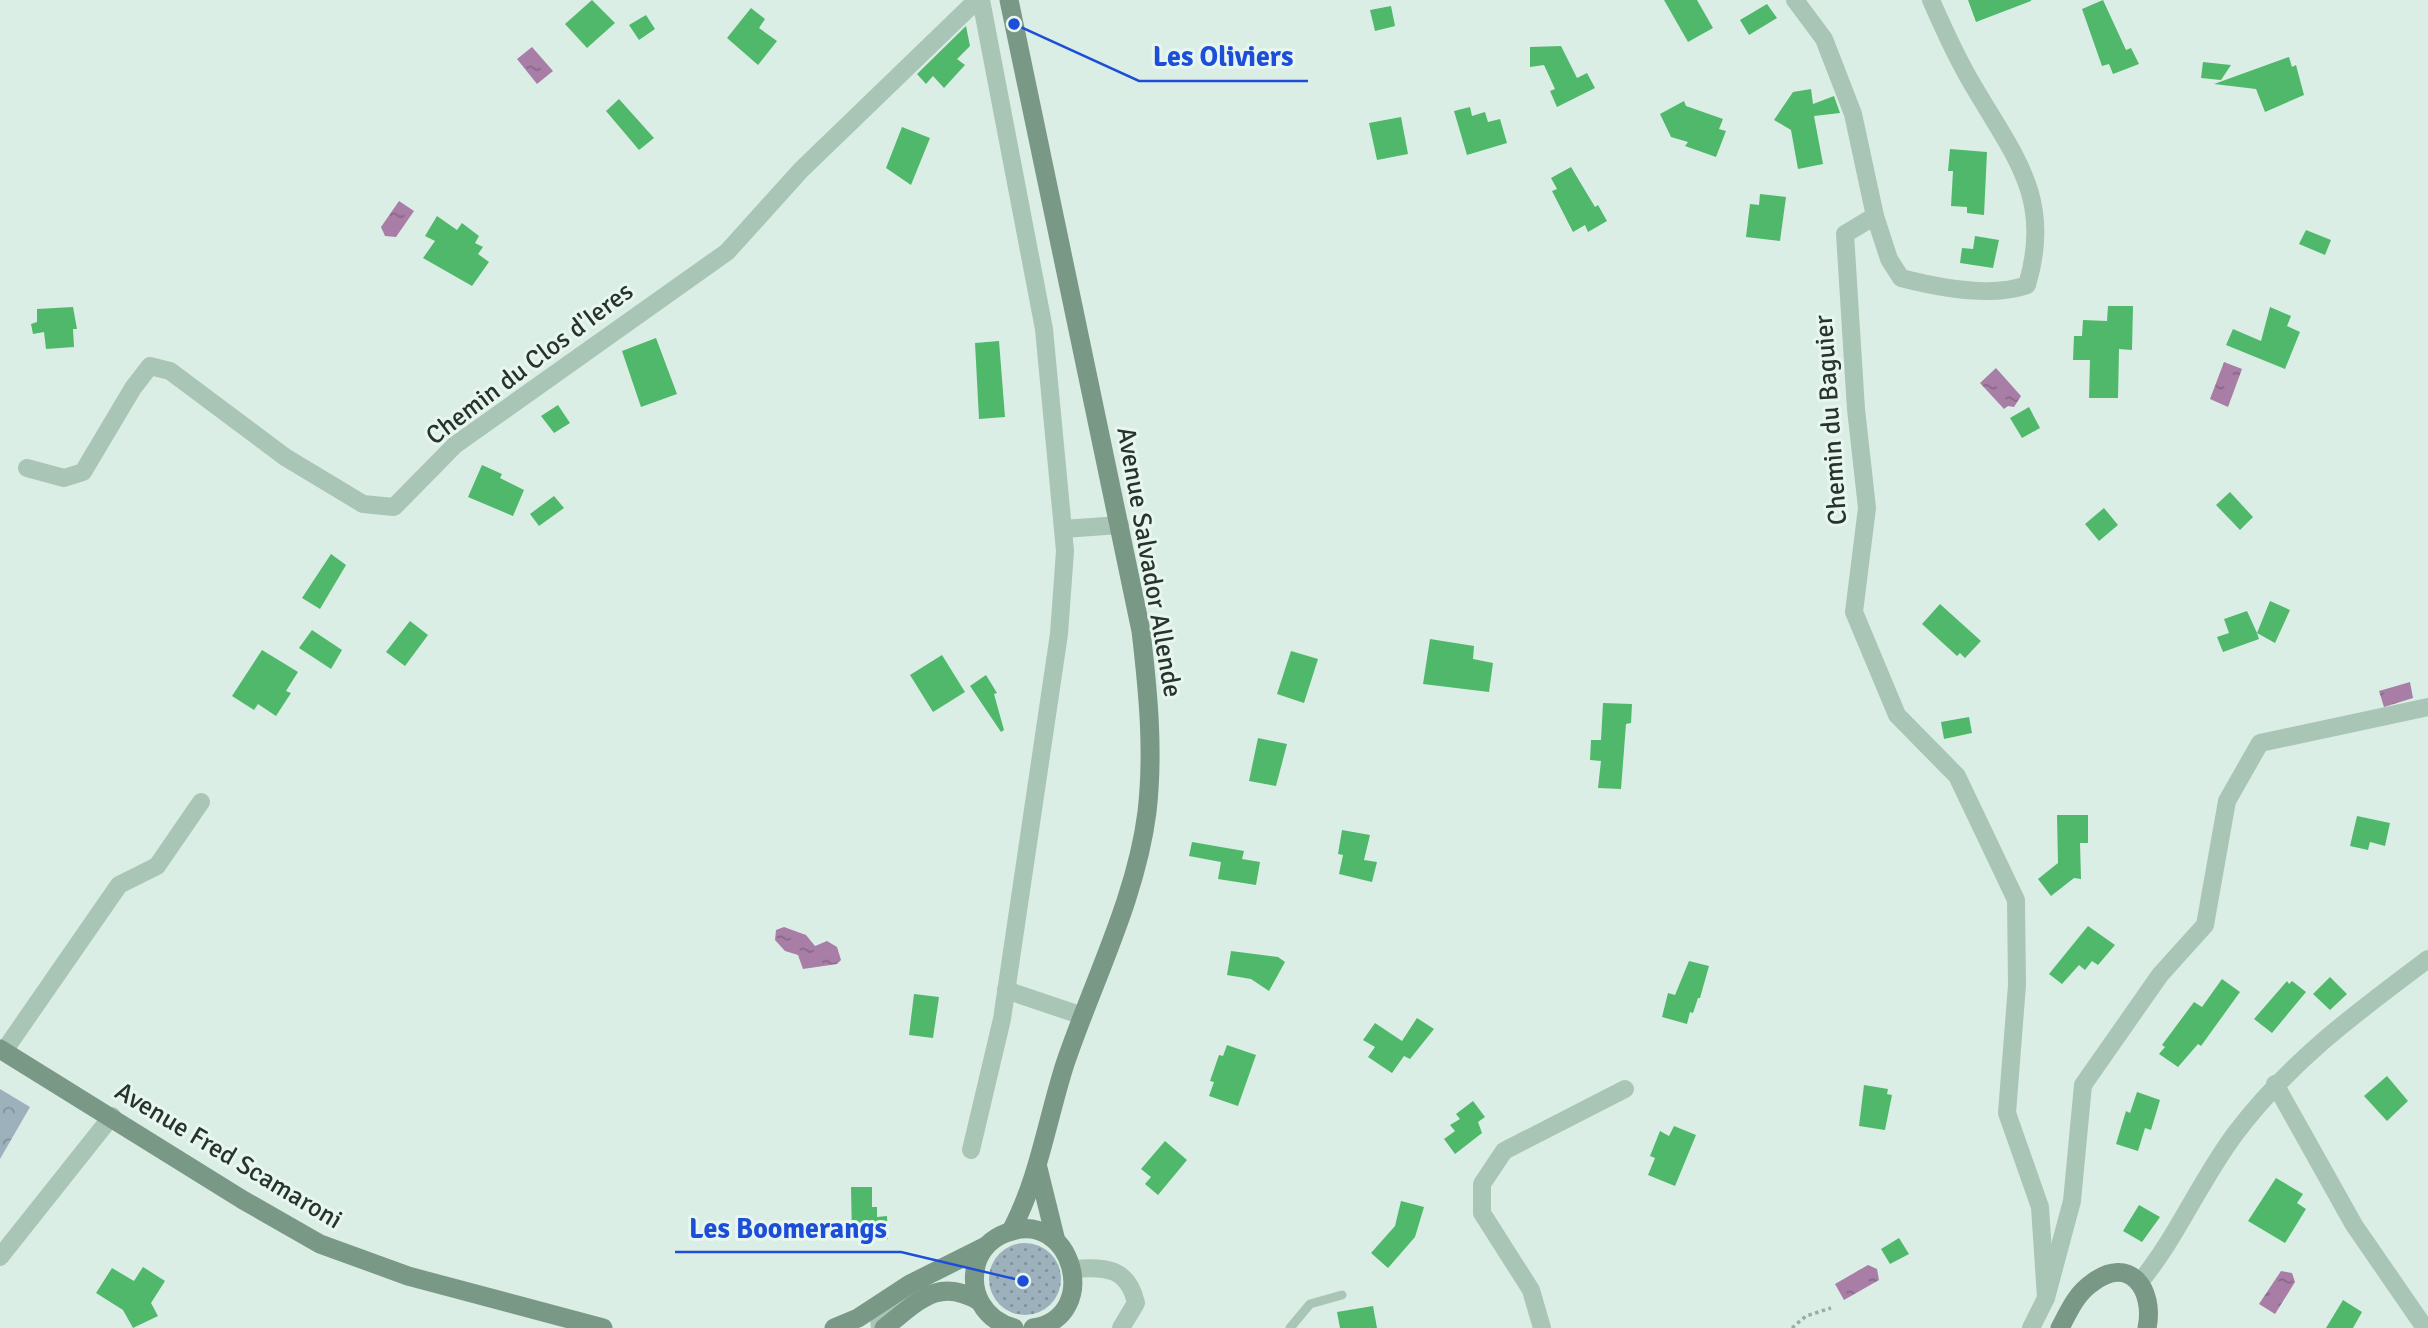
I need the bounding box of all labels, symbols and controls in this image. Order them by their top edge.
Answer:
callout: Les Oliviers [1139,32,1308,81]
text: Les Oliviers [1153,40,1293,74]
street label: Chemin du Clos d'Ieres [420,275,640,452]
street label: Chemin du Baguier [1808,313,1854,526]
street label: Avenue Salvador Allende [1109,425,1189,700]
street label: Avenue Fred Scamaroni [109,1075,348,1236]
callout: Les Boomerangs [675,1203,901,1252]
text: Les Boomerangs [689,1212,887,1246]

